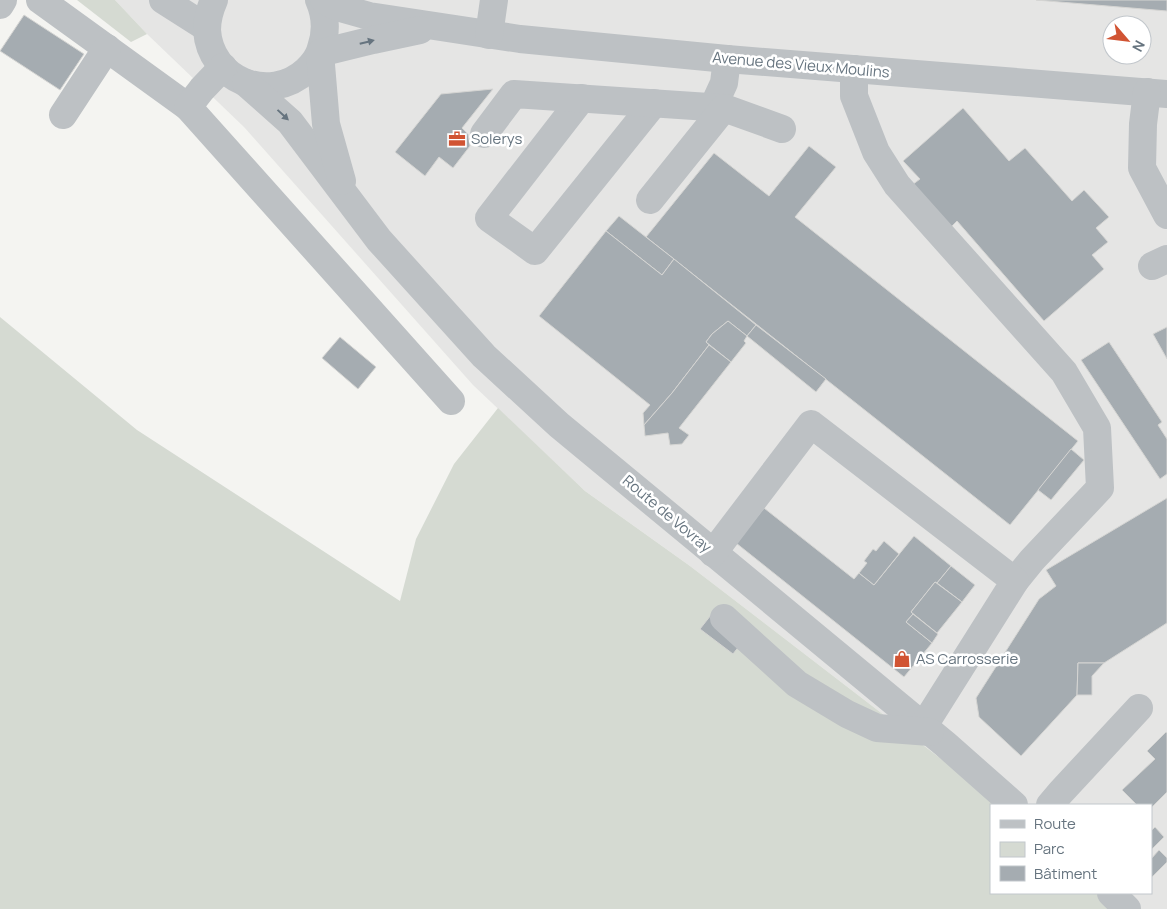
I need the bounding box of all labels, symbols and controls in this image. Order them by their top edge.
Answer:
north arrow [1102,15,1152,65]
one-way arrow [360,37,375,45]
text: N [1128,37,1150,55]
street label: Avenue des Vieux Moulins [712,46,891,83]
one-way arrow [276,109,288,121]
place label: Solerys [471,128,523,149]
office icon: Solerys [447,129,467,149]
street label: Route de Vovray [618,470,717,557]
place label: AS Carrosserie [916,648,1018,669]
shop icon: AS Carrosserie [892,649,912,669]
legend [990,804,1152,894]
text: Route [1034,813,1076,834]
text: Parc [1034,838,1065,859]
text: Bâtiment [1034,863,1097,884]

